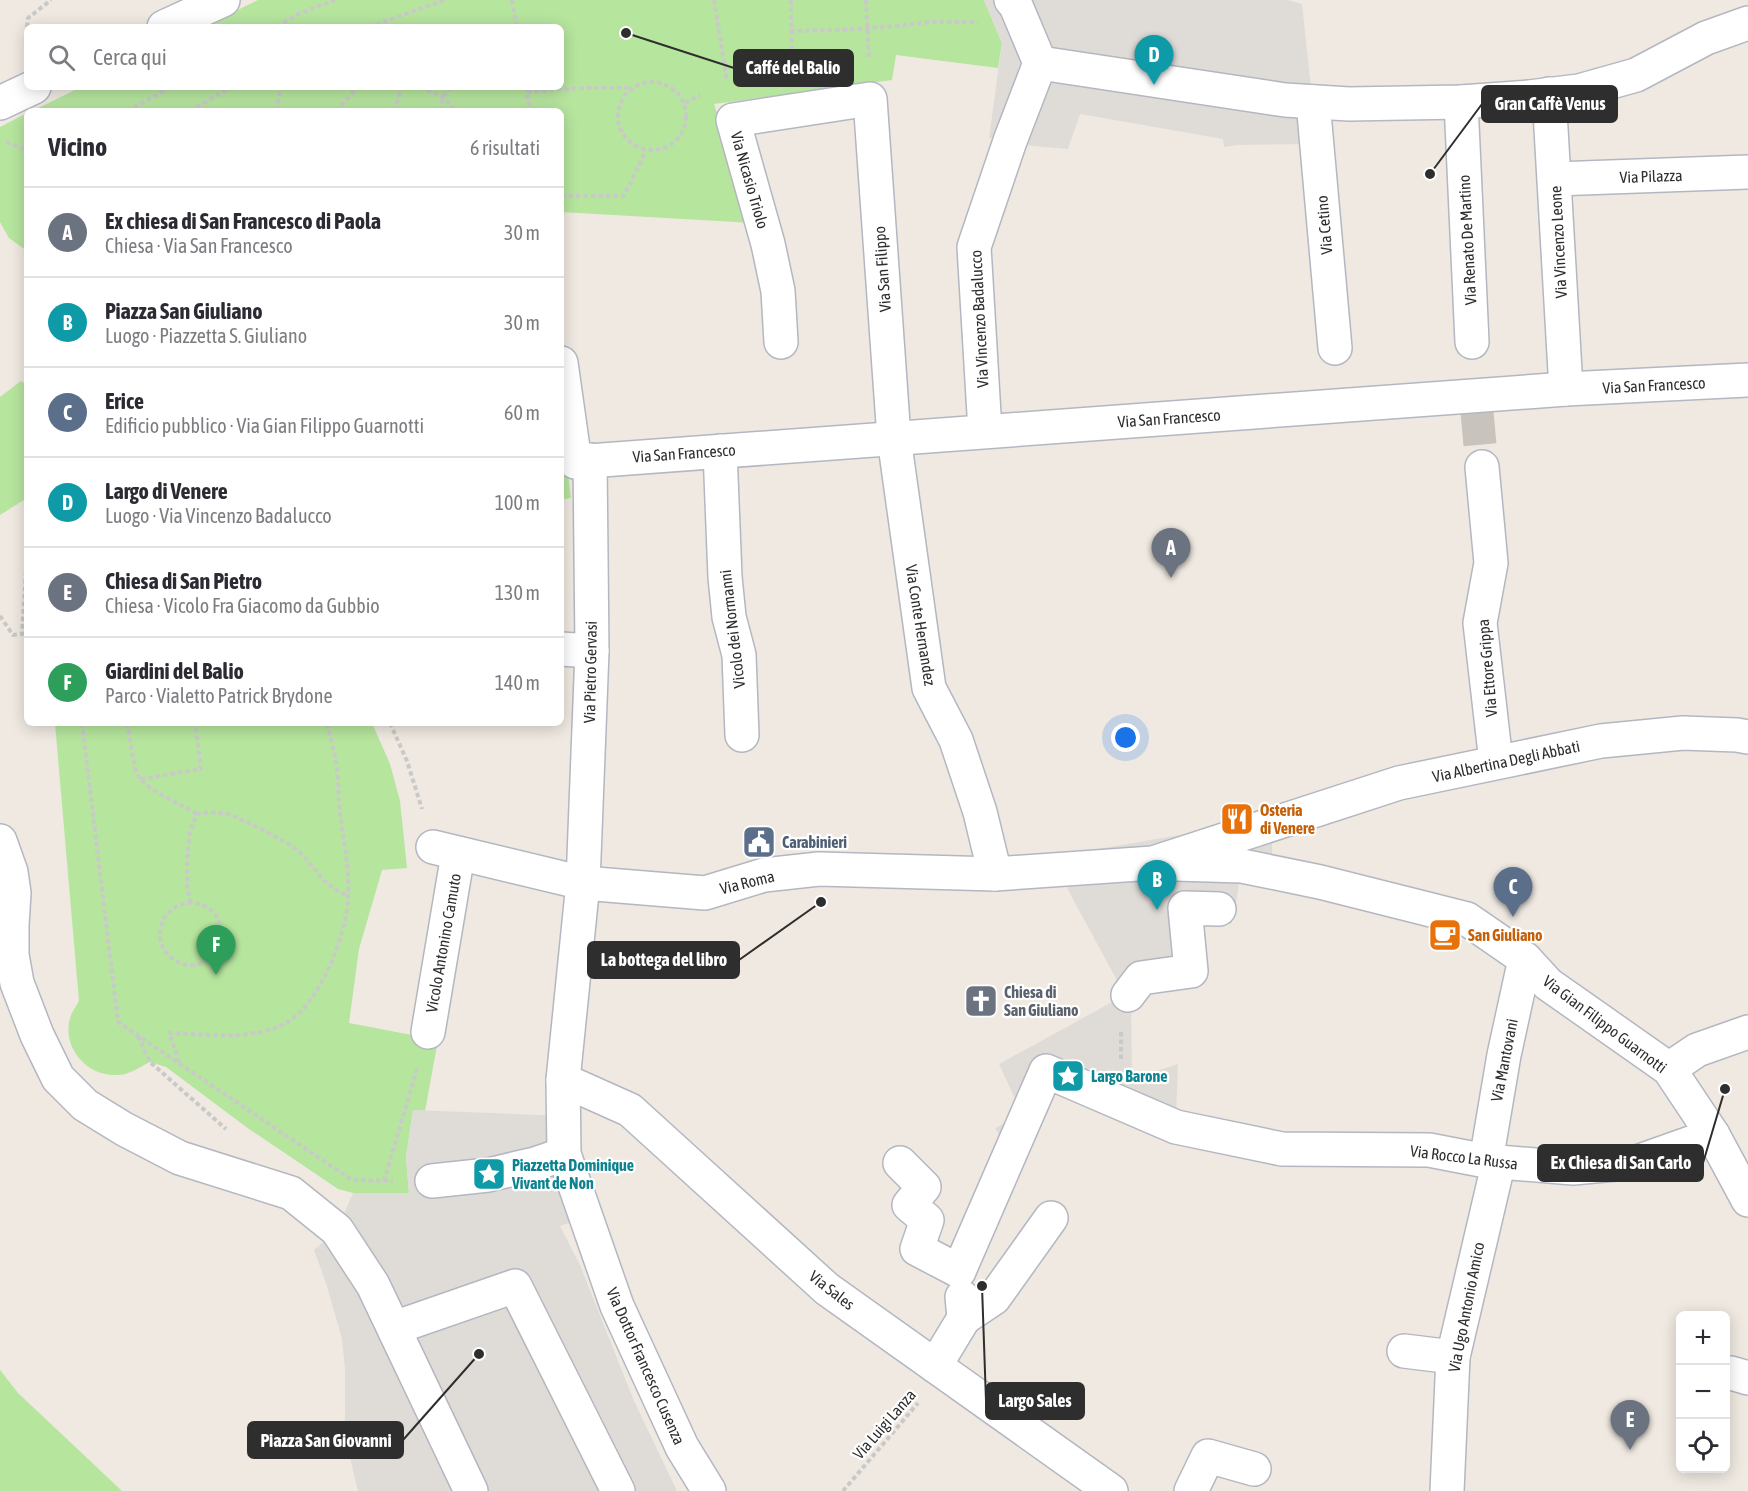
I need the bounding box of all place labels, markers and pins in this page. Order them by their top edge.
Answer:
pin: D [1134,36,1174,85]
callout: Caffé del Balio [734,50,853,86]
callout: Gran Caffè Venus [1482,86,1617,122]
pin: A [1152,528,1190,578]
restaurant icon: Osteria di Venere [1219,801,1255,837]
place label: Osteria di Venere [1260,801,1315,837]
public building icon: Carabinieri [741,824,777,860]
place label: Carabinieri [782,833,847,851]
pin: B [1138,860,1176,910]
pin: C [1494,868,1532,917]
cafe icon: San Giuliano [1427,917,1463,953]
pin: F [196,926,236,975]
place label: San Giuliano [1468,926,1543,944]
callout: La bottega del libro [588,942,739,978]
church icon: Chiesa di San Giuliano [963,983,999,1019]
place label: Chiesa di San Giuliano [1004,983,1079,1019]
place icon: Largo Barone [1050,1058,1086,1094]
place label: Largo Barone [1091,1067,1167,1085]
callout: Ex Chiesa di San Carlo [1538,1145,1703,1181]
place icon: Piazzetta Dominique Vivant de Non [471,1156,507,1192]
place label: Piazzetta Dominique Vivant de Non [511,1156,634,1192]
callout: Largo Sales [986,1383,1084,1419]
pin: E [1610,1400,1650,1450]
callout: Piazza San Giovanni [248,1422,403,1458]

